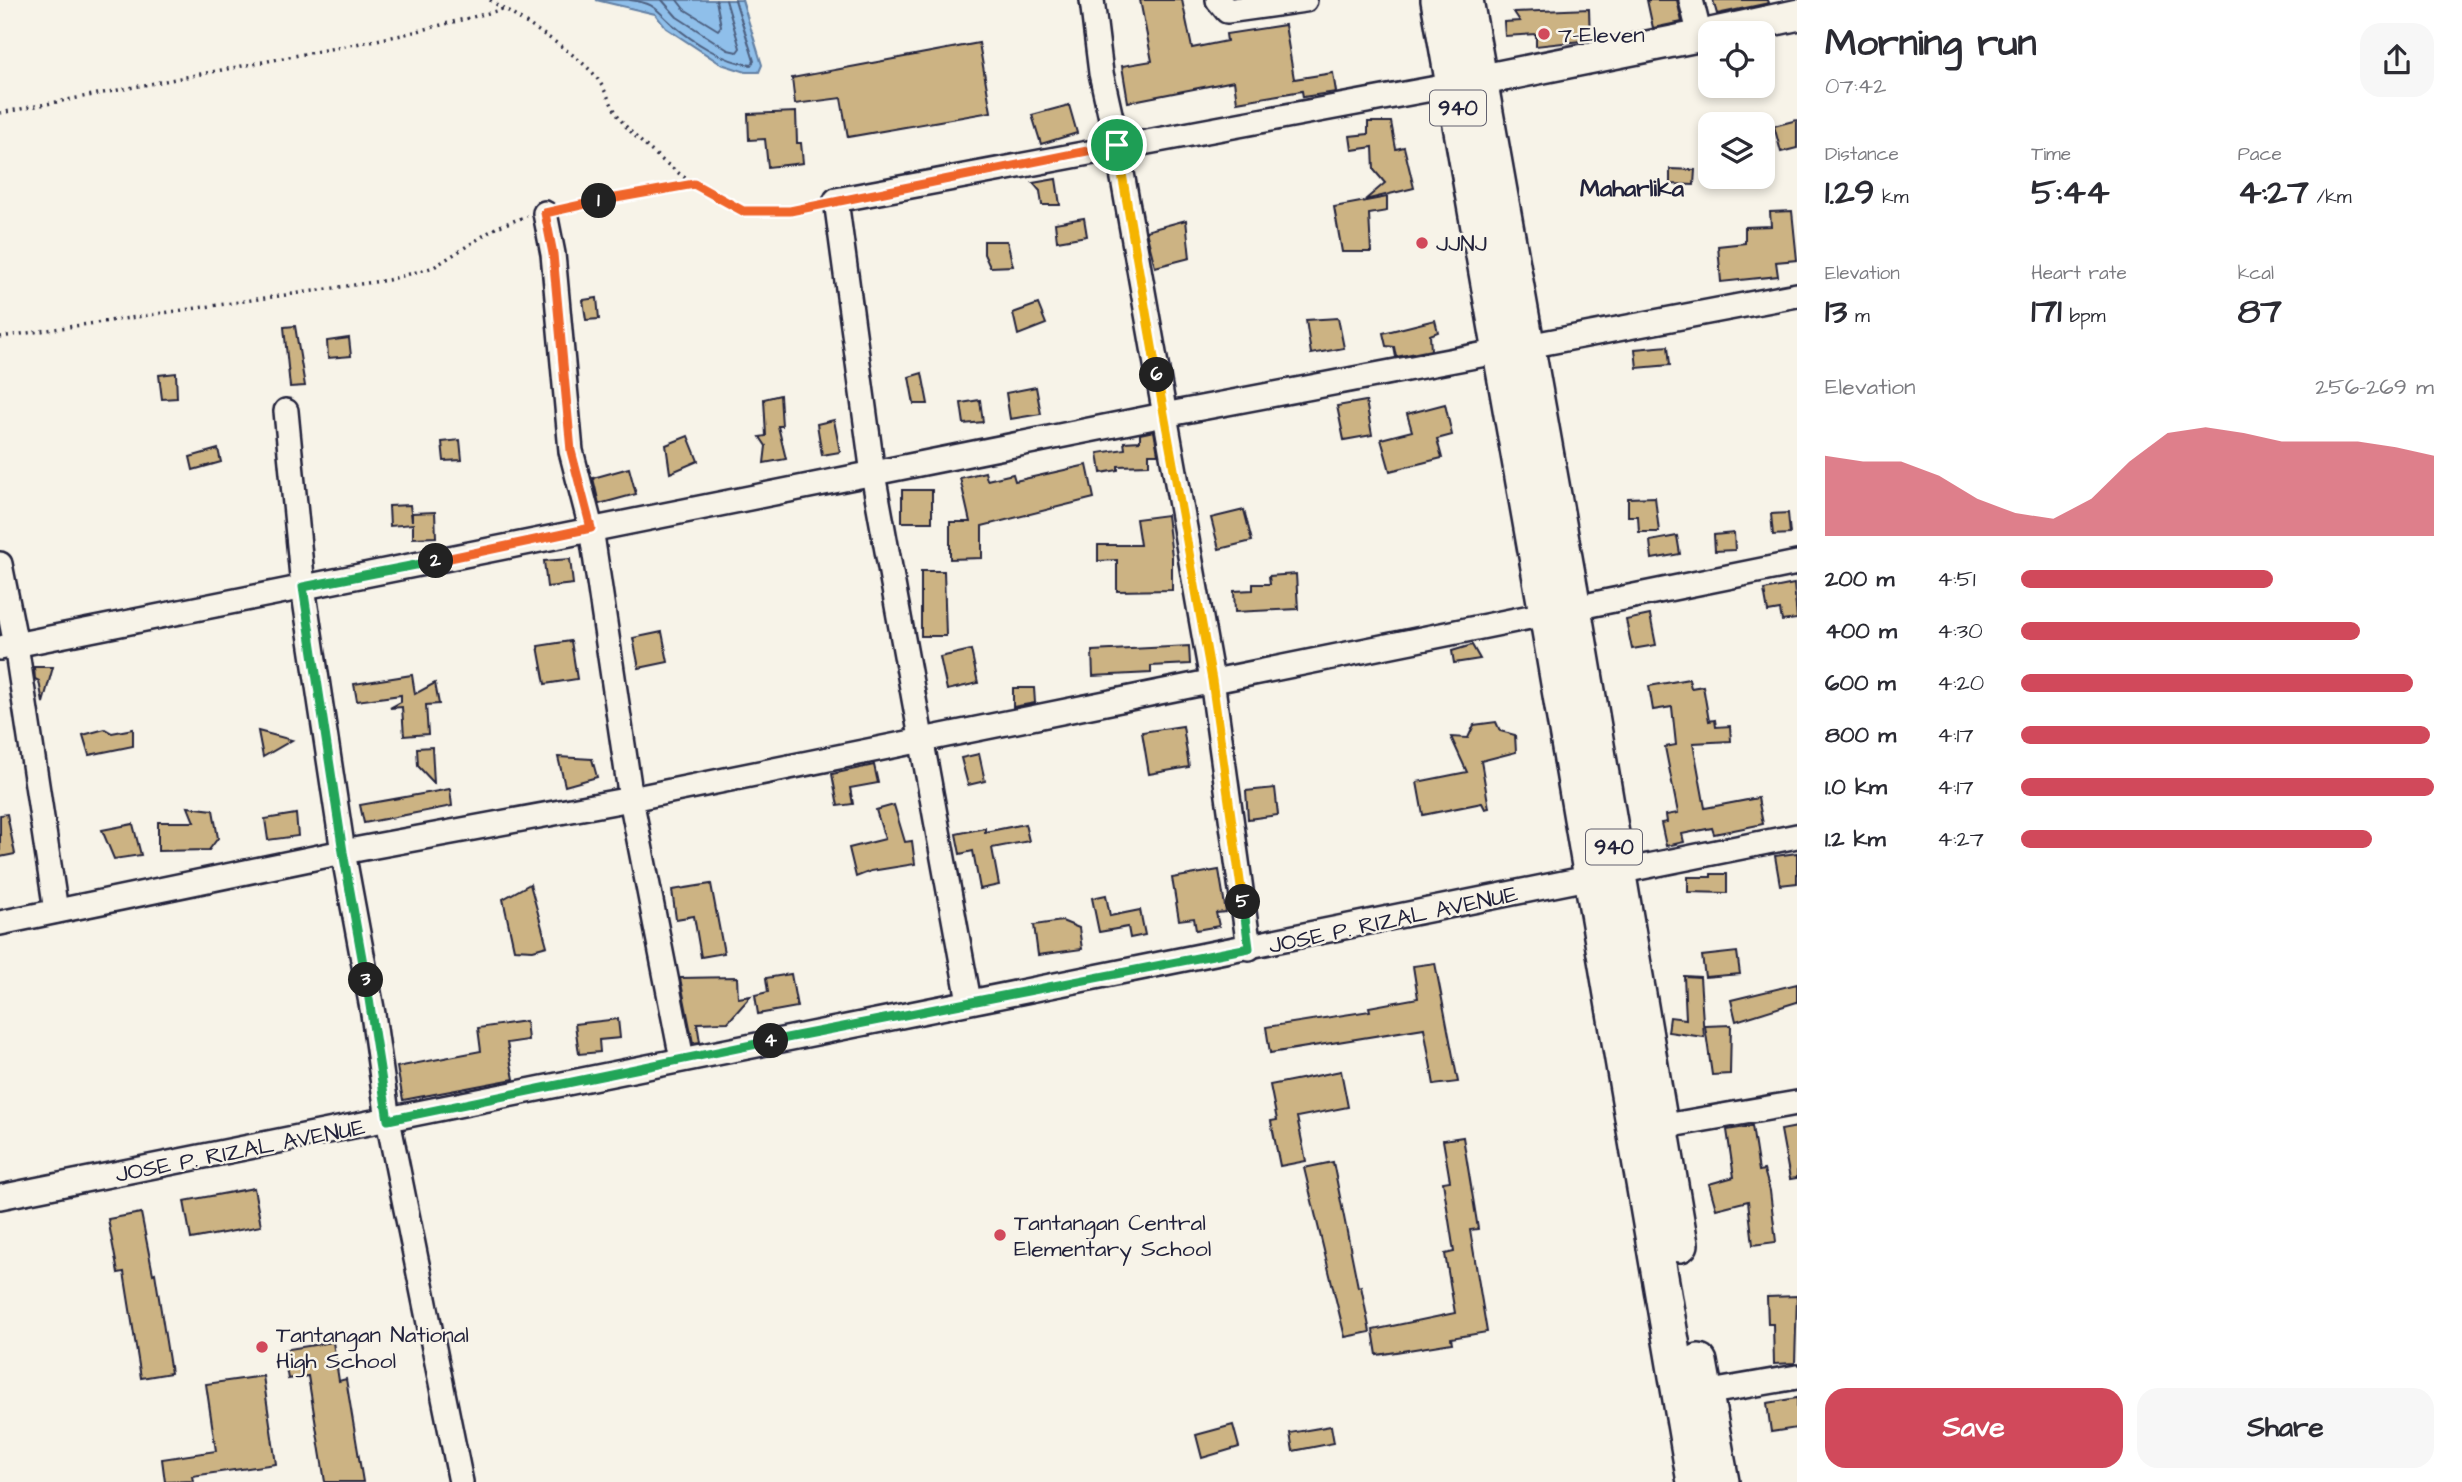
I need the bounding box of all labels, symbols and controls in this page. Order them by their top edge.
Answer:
text: Morning run [1825,18,2037,70]
place label: 7-Eleven [1558,19,1645,51]
map controls [1698,21,1775,189]
button: locate [1698,21,1775,98]
button: share [2360,23,2434,97]
marker: 7-Eleven [1536,26,1552,42]
text: 07:42 [1825,70,1886,102]
road number: 940 [1430,90,1486,126]
button: layers [1698,112,1775,189]
pin [1087,115,1147,175]
icon: arrive [1098,126,1136,164]
text: Distance [1825,141,1899,168]
text: Time [2031,141,2071,168]
text: Pace [2238,141,2282,168]
text: 1.29 [1825,168,1874,217]
text: 5:44 [2031,168,2110,217]
text: 4:27 [2238,168,2309,217]
district label: Maharlika [1580,172,1685,206]
pin: 1 [582,184,616,218]
text: km [1874,184,1908,211]
text: /km [2309,184,2352,211]
text: 1 [597,187,600,214]
place label: JJNJ [1436,228,1487,260]
marker: JJNJ [1414,235,1430,251]
text: Elevation [1825,260,1900,287]
text: Heart rate [2031,260,2127,287]
text: kcal [2238,260,2274,287]
text: 13 [1825,287,1847,336]
text: 171 [2031,287,2062,336]
text: 87 [2238,287,2282,336]
text: m [1847,303,1870,330]
text: bpm [2062,303,2105,330]
pin: 6 [1140,358,1174,392]
text: 6 [1151,361,1162,388]
text: Elevation [1825,371,1916,403]
text: 256–269 m [2315,371,2434,403]
pin: 2 [418,544,453,578]
text: 2 [430,547,441,574]
text: 200 m [1825,563,1894,595]
text: 4:51 [1937,563,1976,595]
text: 400 m [1825,615,1897,647]
text: 4:30 [1937,615,1983,647]
text: 600 m [1825,667,1896,699]
text: 4:20 [1937,667,1984,699]
text: 800 m [1825,719,1896,751]
text: 4:17 [1937,719,1974,751]
text: 1.0 km [1825,771,1887,803]
text: 4:17 [1937,771,1974,803]
text: 1.2 km [1825,823,1886,855]
text: 4:27 [1937,823,1984,855]
road number: 940 [1586,830,1642,864]
street label: JOSE P. RIZAL AVENUE [1266,878,1521,962]
pin: 5 [1226,884,1260,920]
text: 5 [1236,888,1249,915]
pin: 3 [348,962,384,998]
text: 3 [361,966,370,993]
pin: 4 [754,1024,788,1058]
text: 4 [764,1027,777,1054]
street label: JOSE P. RIZAL AVENUE [113,1111,368,1191]
place label: Tantangan Central Elementary School [1014,1207,1211,1266]
marker: Tantangan Central Elementary School [992,1227,1008,1243]
place label: Tantangan National High School [276,1319,469,1378]
marker: Tantangan National High School [254,1339,270,1355]
button: Save [1825,1388,2123,1468]
button: Share [2137,1388,2434,1468]

